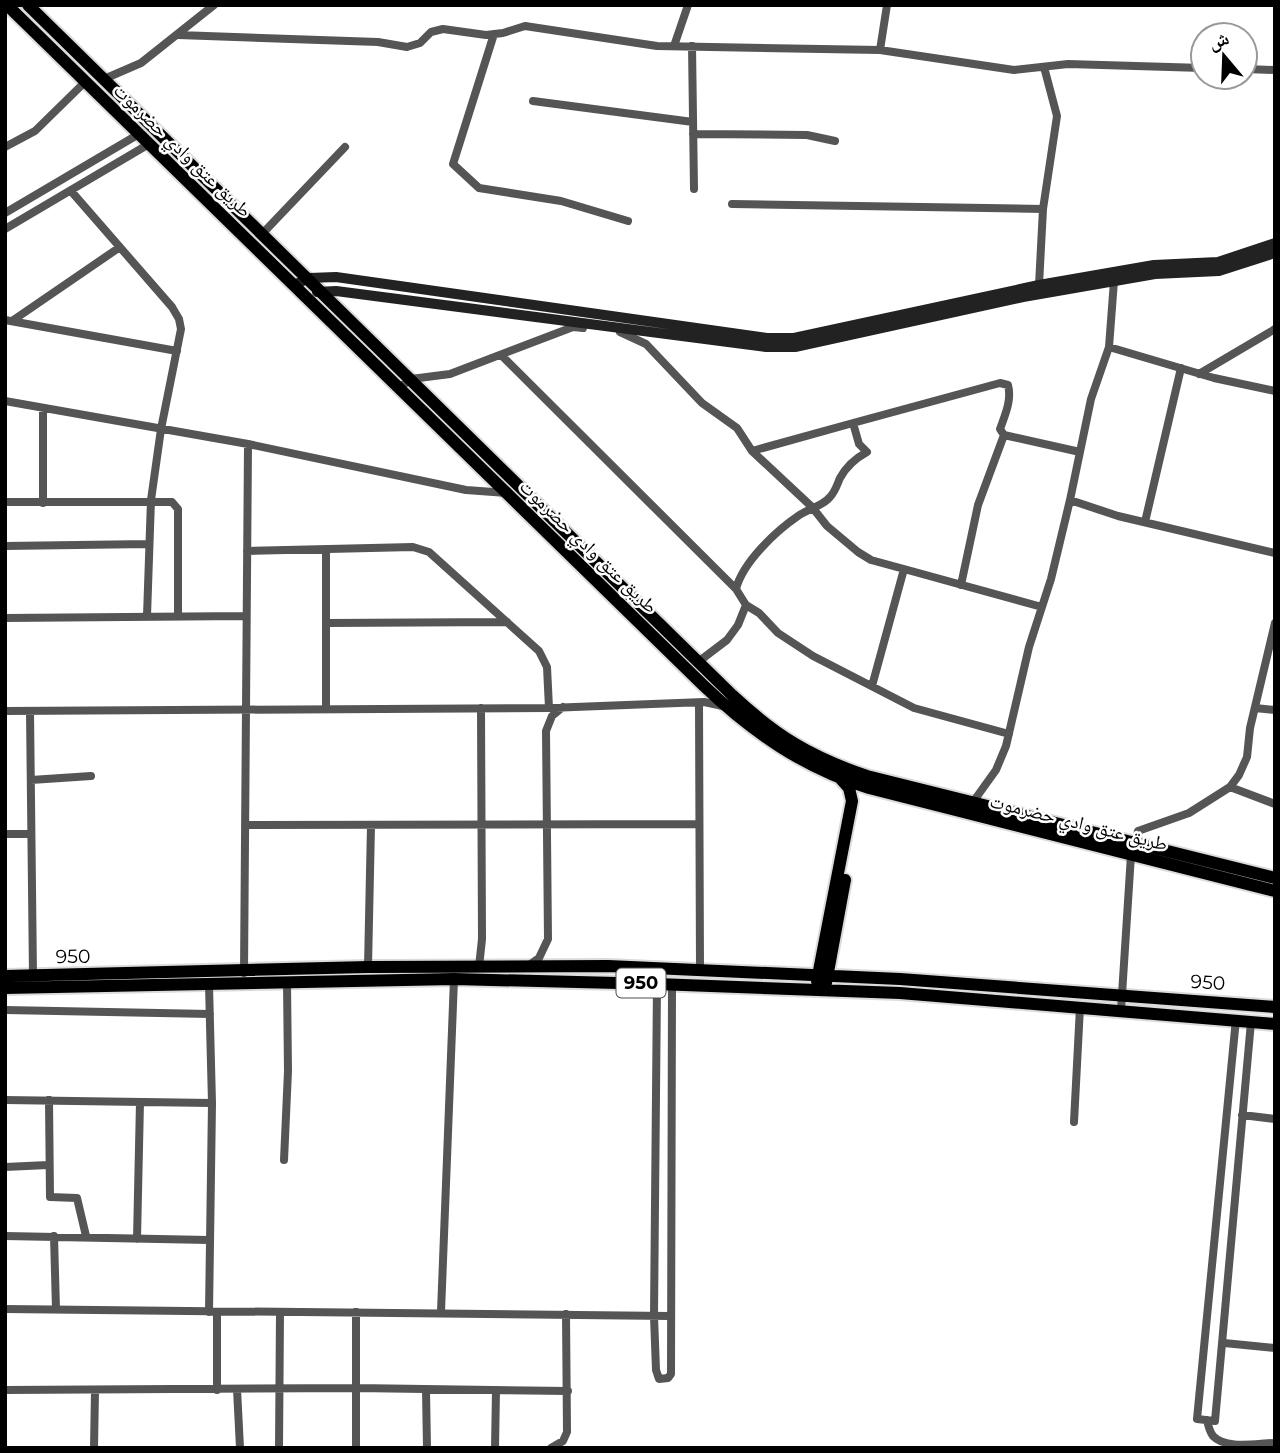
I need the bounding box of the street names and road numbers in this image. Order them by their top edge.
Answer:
street label: طريق عتق وادي حضرموت [106,79,256,225]
street label: طريق عتق وادي حضرموت [512,475,662,621]
street label: طريق عتق وادي حضرموت [987,789,1170,859]
street label: 950 [55,945,91,968]
road number: 950 [616,968,666,998]
street label: 950 [1190,970,1226,995]

